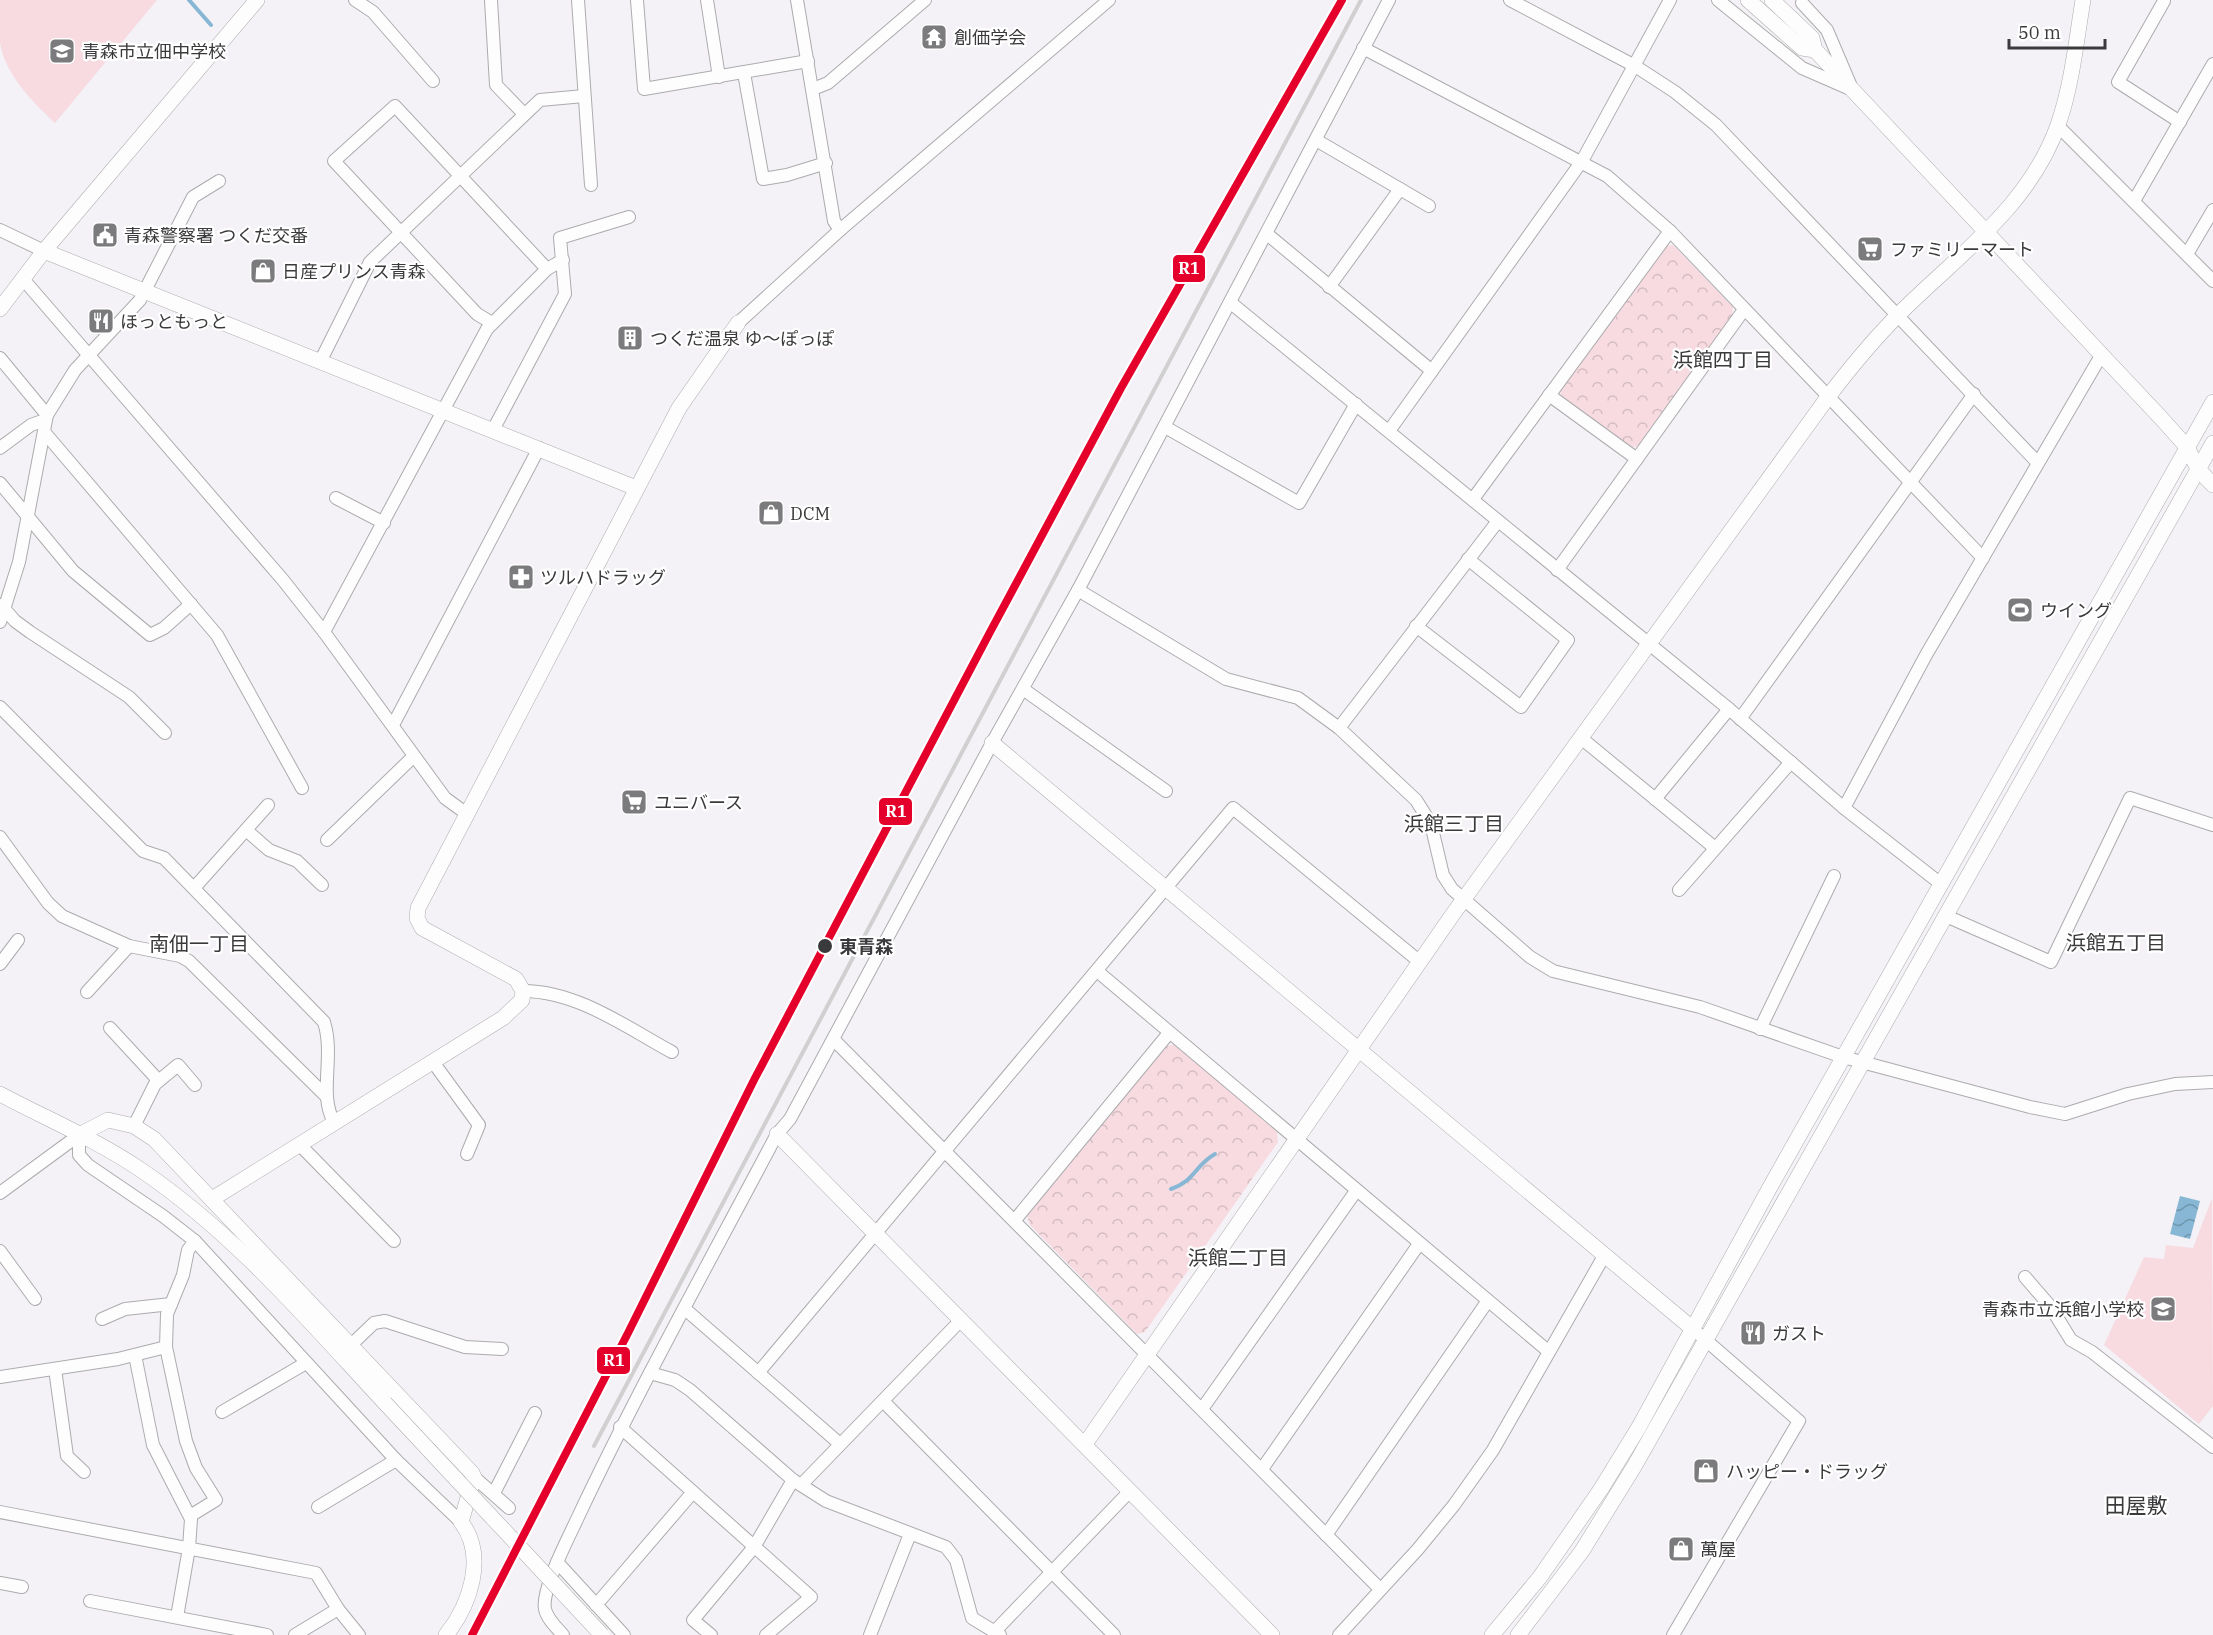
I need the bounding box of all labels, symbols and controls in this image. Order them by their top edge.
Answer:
scale bar [2009,12,2105,50]
text: 50 m [2018,21,2061,44]
temple icon: 創価学会 [919,22,949,52]
place label: 創価学会 [954,26,1026,49]
school or university icon: 青森市立佃中学校 [47,36,77,66]
place label: 青森市立佃中学校 [82,40,226,63]
public building icon: 青森警察署 つくだ交番 [90,220,120,250]
place label: 青森警察署 つくだ交番 [124,224,308,247]
supermarket icon: ファミリーマート [1855,234,1885,264]
place label: ファミリーマート [1890,238,2034,261]
line badge: R1 [1172,254,1206,283]
shop icon: 日産プリンス青森 [248,256,278,286]
text: R1 [1178,258,1200,278]
place label: 日産プリンス青森 [282,260,426,283]
restaurant icon: ほっともっと [86,306,116,336]
place label: ほっともっと [120,310,228,333]
building icon: つくだ温泉 ゆ～ぽっぽ [615,323,645,353]
place label: つくだ温泉 ゆ～ぽっぽ [650,327,834,350]
district label: 浜館四丁目 [1673,346,1773,373]
shop icon: DCM [756,498,786,528]
place label: DCM [790,502,830,525]
pharmacy icon: ツルハドラッグ [506,562,536,592]
place label: ツルハドラッグ [540,566,666,589]
sports icon: ウイング [2005,595,2035,625]
place label: ウイング [2040,599,2112,622]
supermarket icon: ユニバース [619,787,649,817]
place label: ユニバース [654,791,743,814]
line badge: R1 [878,797,913,826]
text: R1 [885,801,907,821]
district label: 浜館三丁目 [1404,810,1504,837]
district label: 浜館五丁目 [2066,929,2166,956]
district label: 南佃一丁目 [149,930,249,957]
place label: 東青森 [839,935,893,958]
marker: 東青森 [816,937,834,955]
district label: 浜館二丁目 [1188,1244,1288,1271]
school or university icon: 青森市立浜館小学校 [2148,1294,2178,1324]
place label: 青森市立浜館小学校 [1982,1298,2144,1321]
restaurant icon: ガスト [1738,1318,1768,1348]
place label: ガスト [1772,1322,1826,1345]
line badge: R1 [596,1346,631,1375]
text: R1 [603,1350,625,1370]
shop icon: ハッピー・ドラッグ [1691,1456,1721,1486]
place label: ハッピー・ドラッグ [1726,1460,1888,1483]
district label: 田屋敷 [2105,1491,2168,1519]
shop icon: 萬屋 [1666,1534,1696,1564]
place label: 萬屋 [1700,1538,1736,1561]

